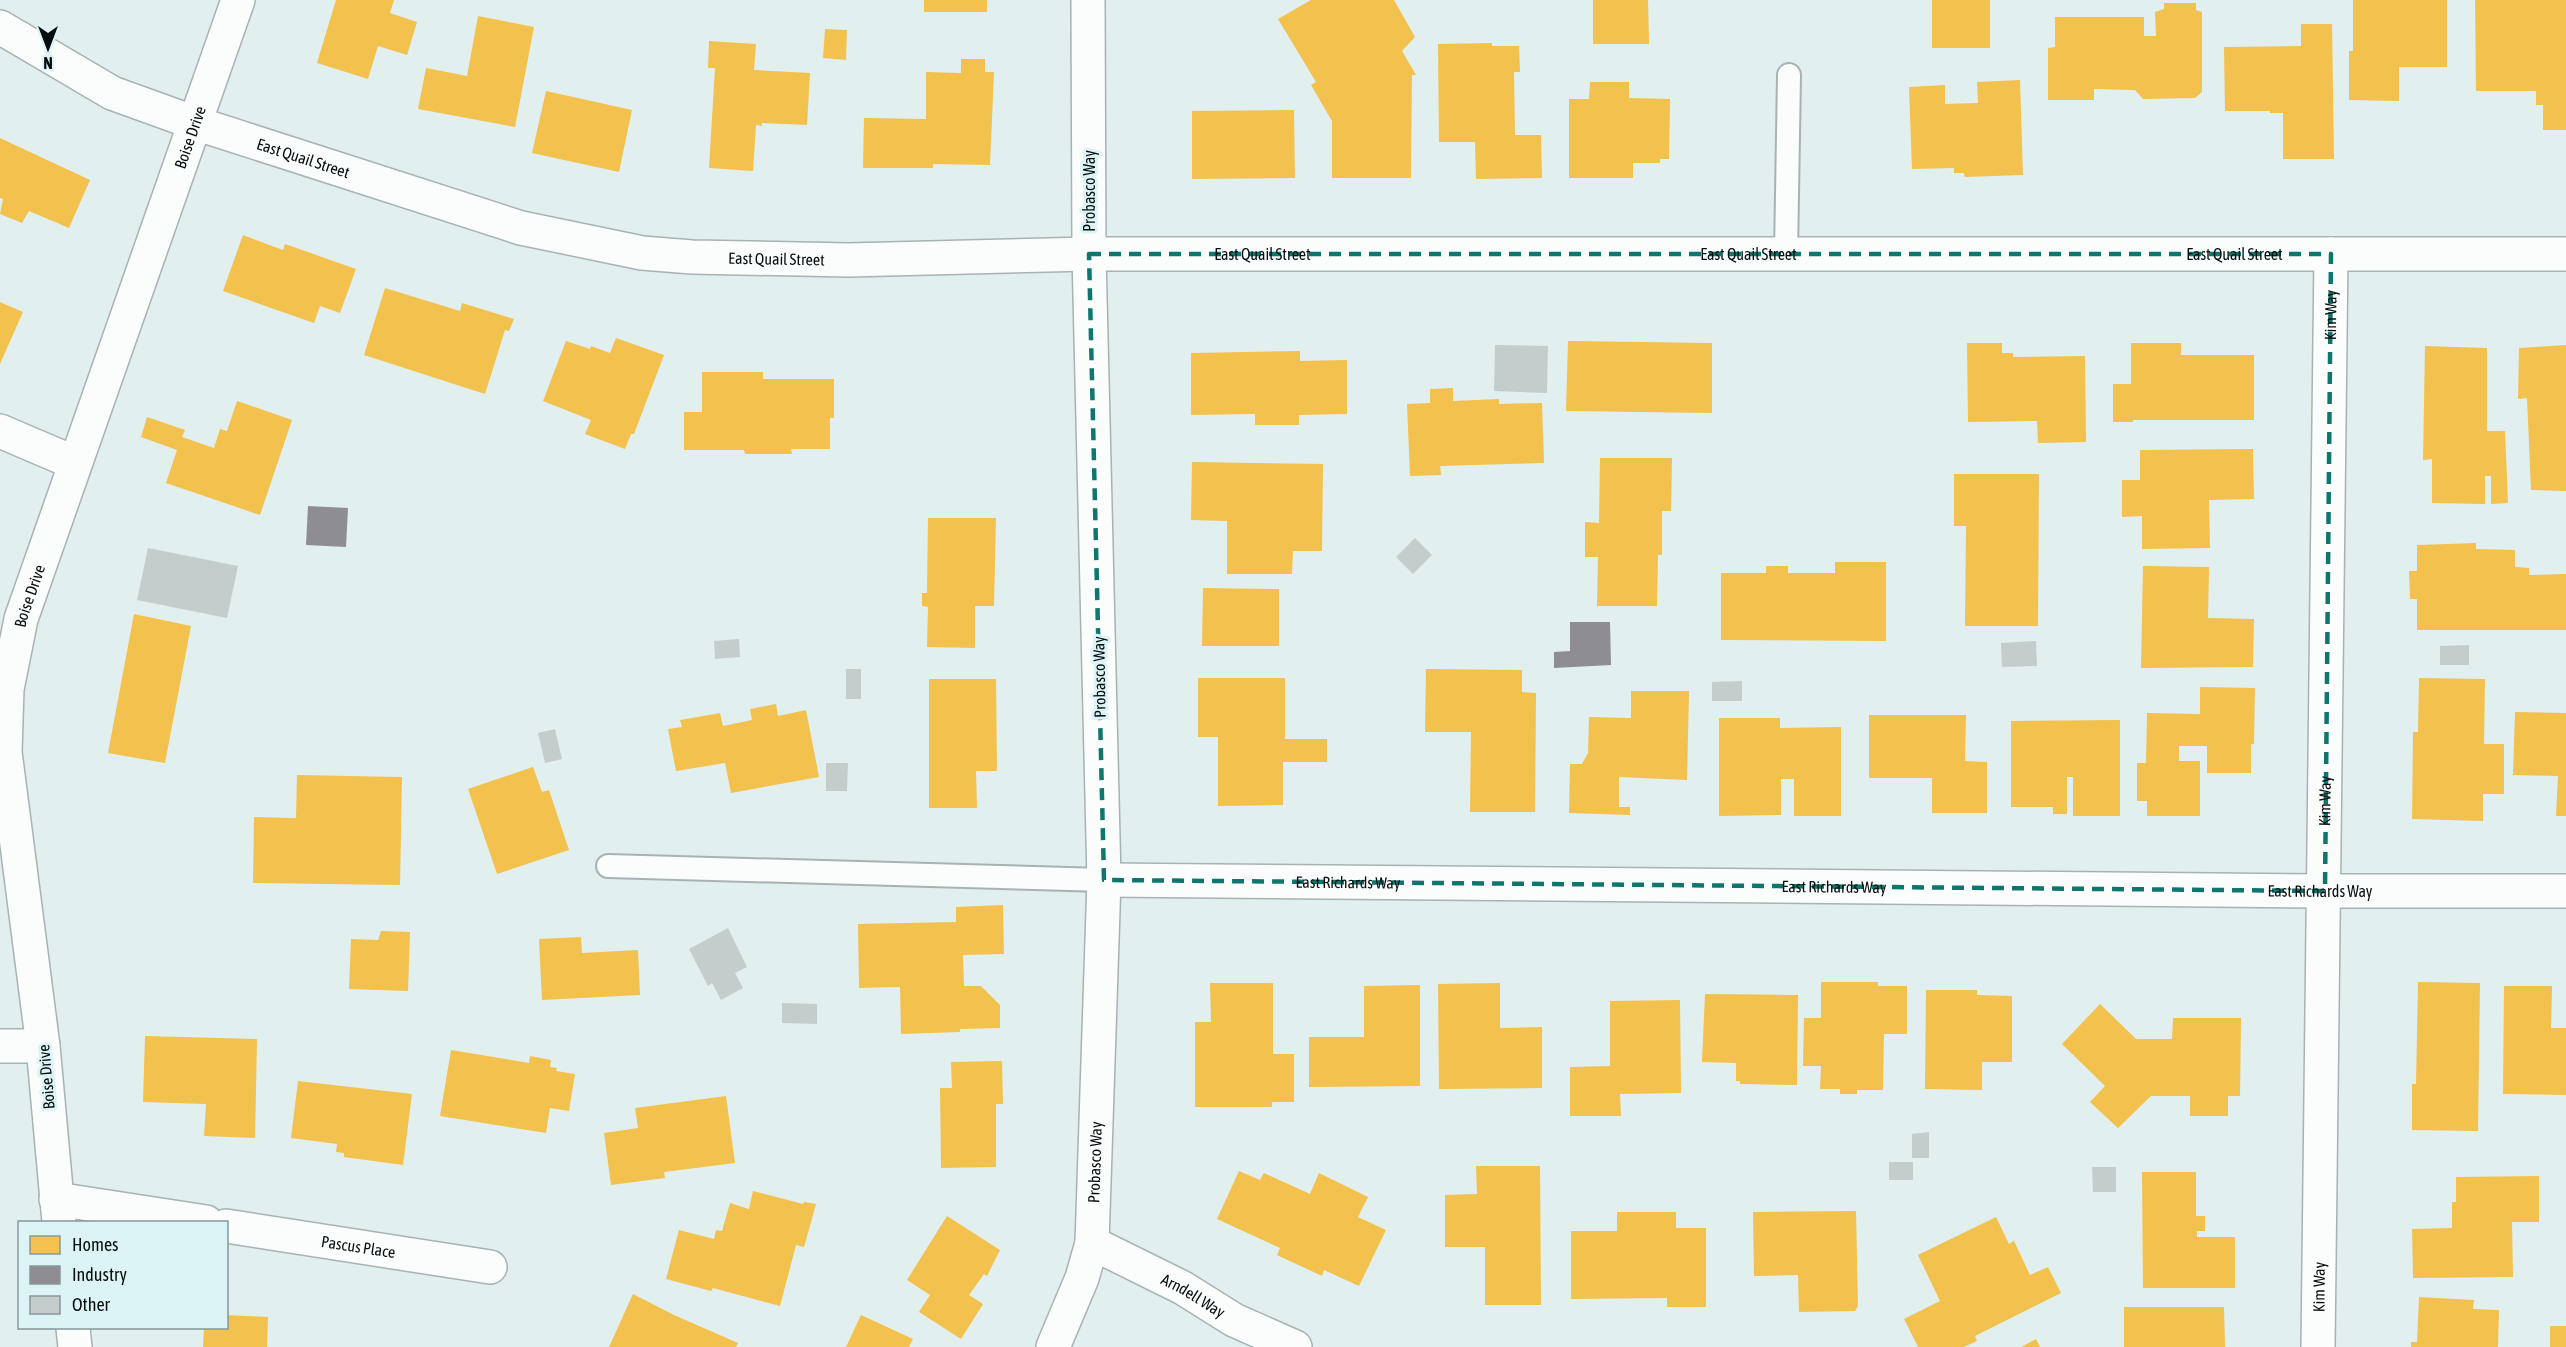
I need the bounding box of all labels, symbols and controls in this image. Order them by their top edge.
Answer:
north arrow [18,18,78,78]
text: N [43,54,53,72]
street label: Boise Drive [171,104,209,171]
street label: East Quail Street [255,135,352,181]
street label: Probasco Way [1080,150,1099,232]
street label: East Quail Street [1214,245,1311,263]
street label: East Quail Street [1700,245,1797,263]
street label: East Quail Street [2186,245,2283,263]
street label: East Quail Street [728,249,825,269]
street label: Kim Way [2321,289,2341,340]
street label: Boise Drive [11,562,48,629]
street label: Probasco Way [1089,636,1110,718]
street label: Kim Way [2315,775,2335,826]
street label: East Richards Way [1295,873,1401,893]
street label: East Richards Way [1781,877,1887,897]
street label: East Richards Way [2267,881,2373,901]
street label: Boise Drive [34,1044,58,1110]
street label: Probasco Way [1084,1121,1106,1203]
legend [18,1221,228,1329]
street label: Pascus Place [320,1232,397,1261]
text: Homes [72,1234,118,1255]
street label: Kim Way [2309,1261,2329,1312]
text: Industry [72,1264,127,1285]
street label: Arndell Way [1158,1270,1229,1322]
text: Other [72,1294,111,1315]

